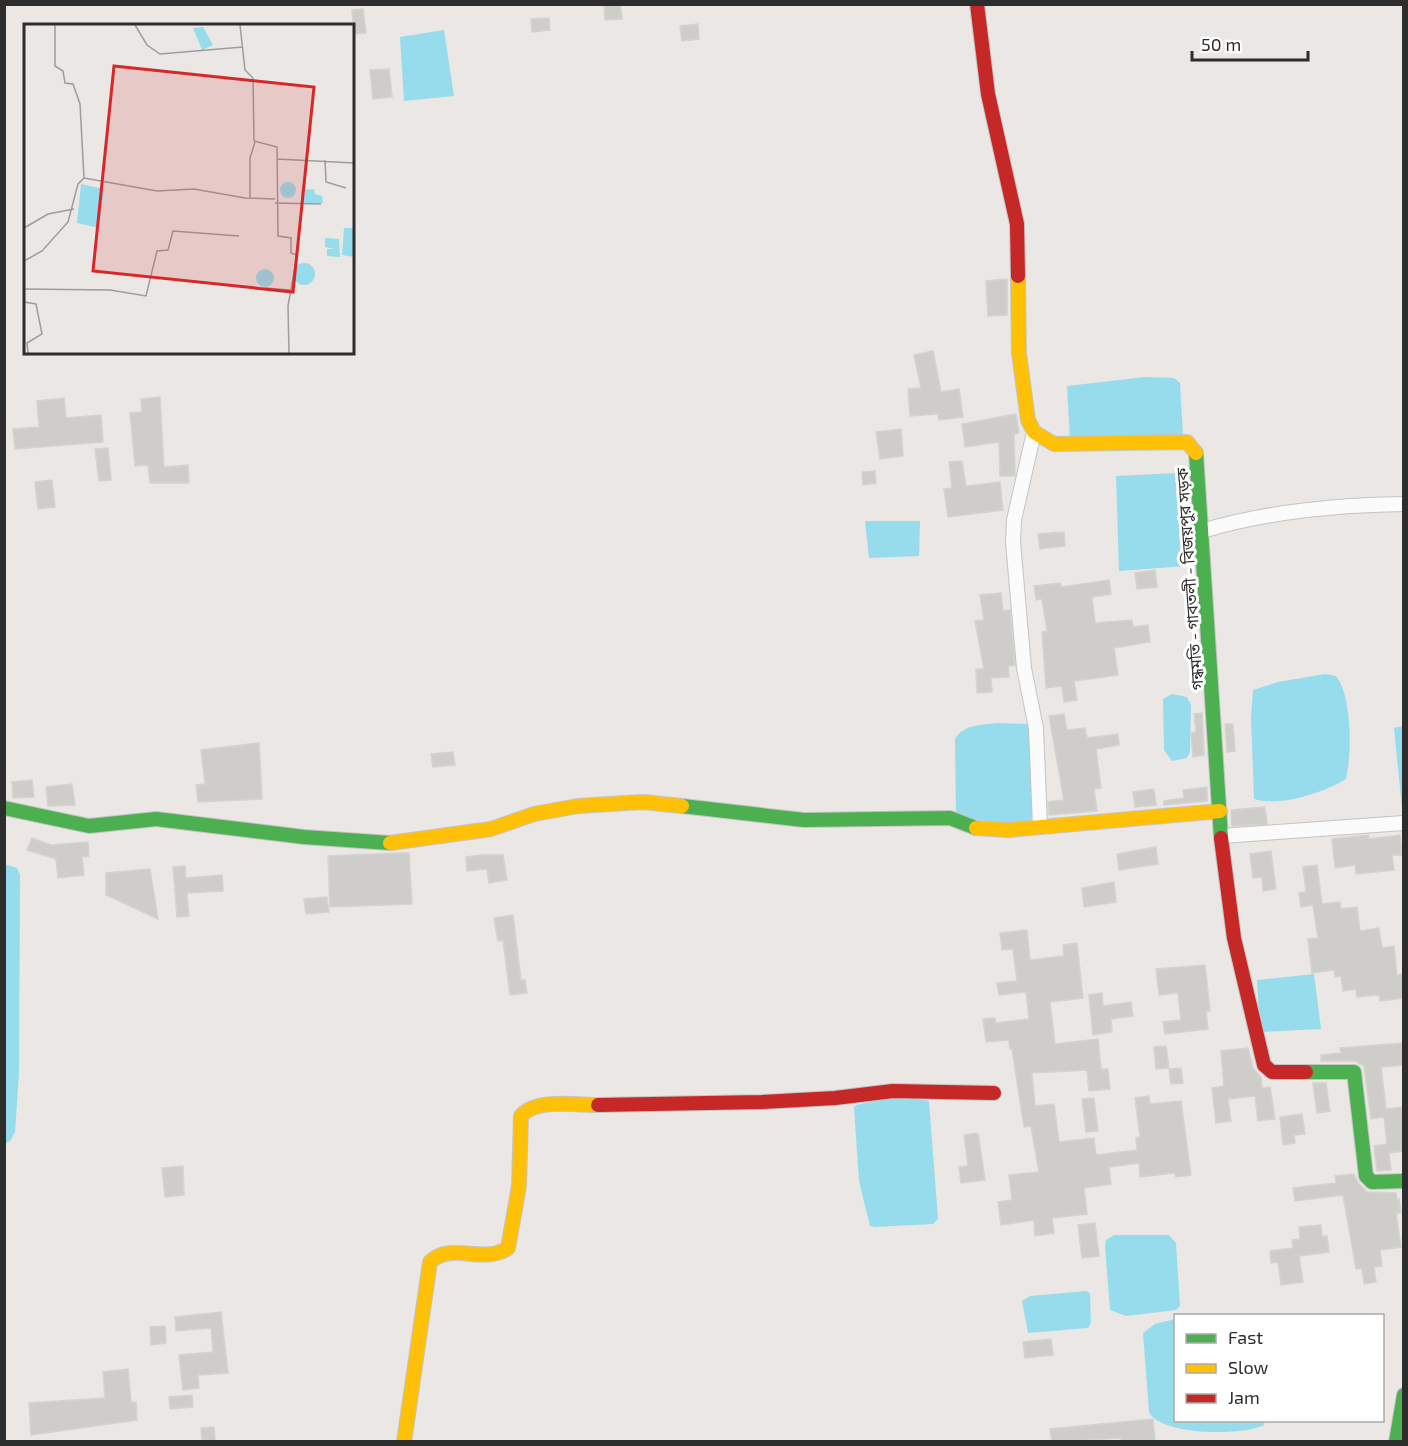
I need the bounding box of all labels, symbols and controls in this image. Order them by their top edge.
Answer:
inset map [24,24,354,354]
scale bar [1192,24,1308,62]
text: 50 m [1201,33,1241,55]
street label: গন্ধমতি - গাবতলী - বিজয়পুর সড়ক [1172,466,1207,691]
legend [1174,1314,1384,1422]
text: Fast [1228,1326,1263,1348]
text: Slow [1228,1356,1269,1378]
text: Jam [1228,1386,1260,1408]

